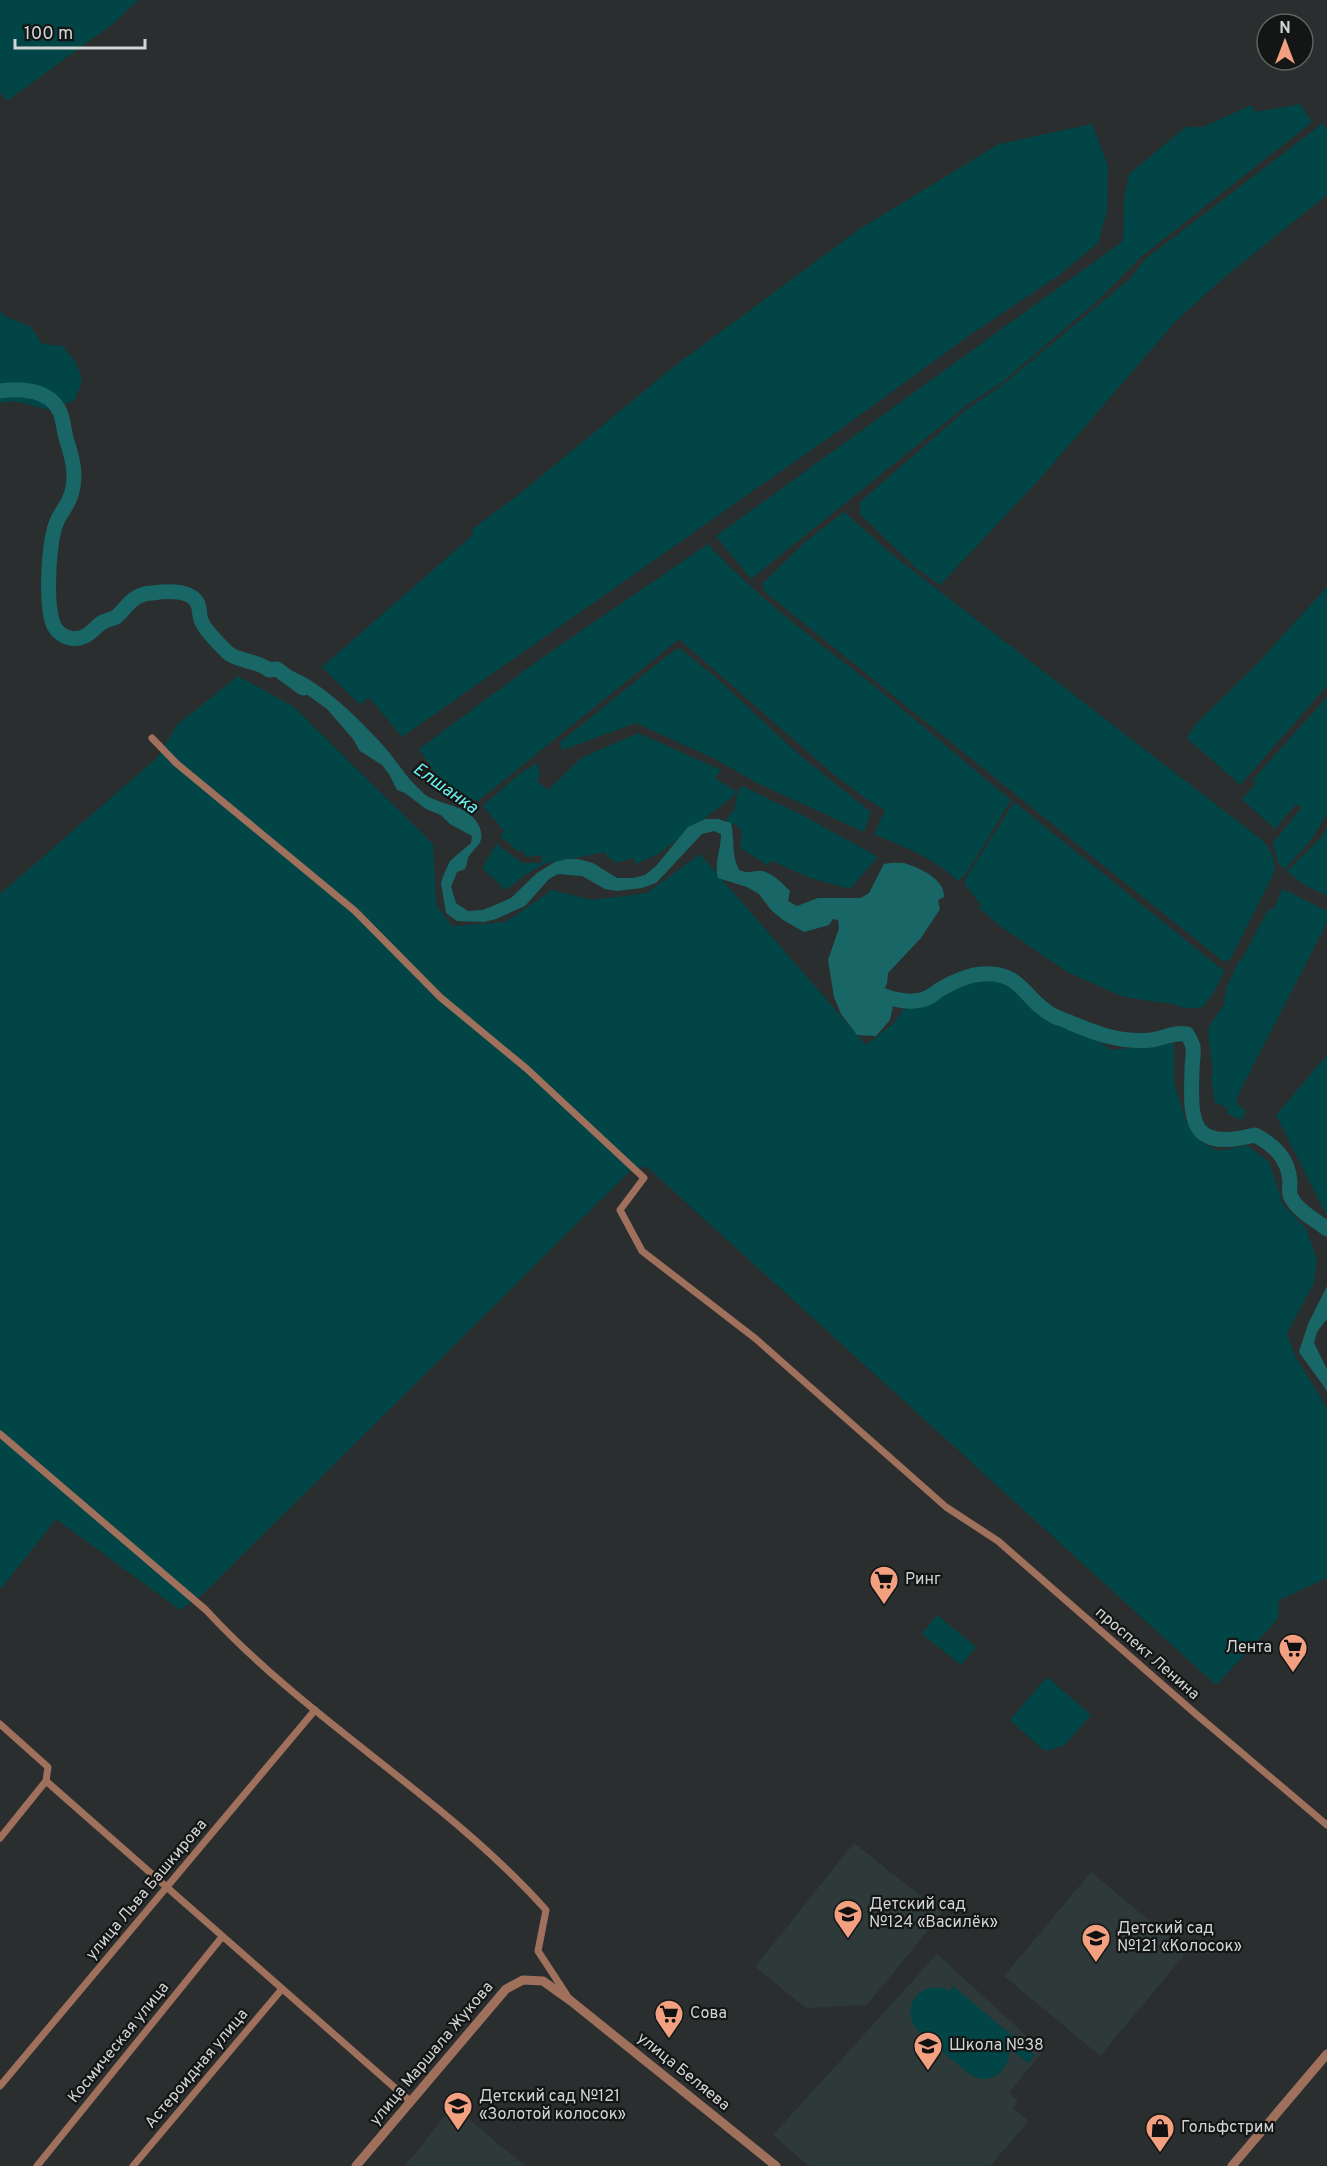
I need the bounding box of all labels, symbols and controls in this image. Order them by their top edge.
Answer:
scale bar [15,12,146,50]
north arrow [1255,12,1315,72]
text: N [1279,19,1291,39]
text: 100 m [24,23,73,46]
water label: Елшанка [408,758,483,820]
supermarket icon: Ринг [868,1564,900,1606]
place label: Ринг [905,1570,941,1590]
street label: проспект Ленина [1091,1603,1203,1705]
supermarket icon: Лента [1277,1632,1309,1674]
place label: Лента [1226,1638,1272,1658]
street label: улица Льва Башкирова [82,1815,212,1965]
place label: Детский сад №124 «Василёк» [869,1895,998,1933]
school or university icon: Детский сад №124 «Василёк» [832,1898,864,1940]
place label: Детский сад №121 «Колосок» [1117,1919,1242,1957]
school or university icon: Детский сад №121 «Колосок» [1080,1922,1112,1964]
street label: Космическая улица [64,1978,174,2108]
street label: улица Маршала Жукова [366,1978,498,2130]
supermarket icon: Сова [653,1998,685,2040]
place label: Сова [690,2004,727,2024]
street label: Астероидная улица [141,2005,253,2133]
street label: улица Беляева [632,2028,734,2116]
school or university icon: Школа №38 [912,2030,944,2072]
place label: Школа №38 [949,2036,1044,2056]
place label: Детский сад №121 «Золотой колосок» [479,2087,626,2125]
school or university icon: Детский сад №121 «Золотой колосок» [442,2090,474,2132]
shop icon: Гольфстрим [1144,2112,1176,2154]
place label: Гольфстрим [1181,2118,1274,2138]

